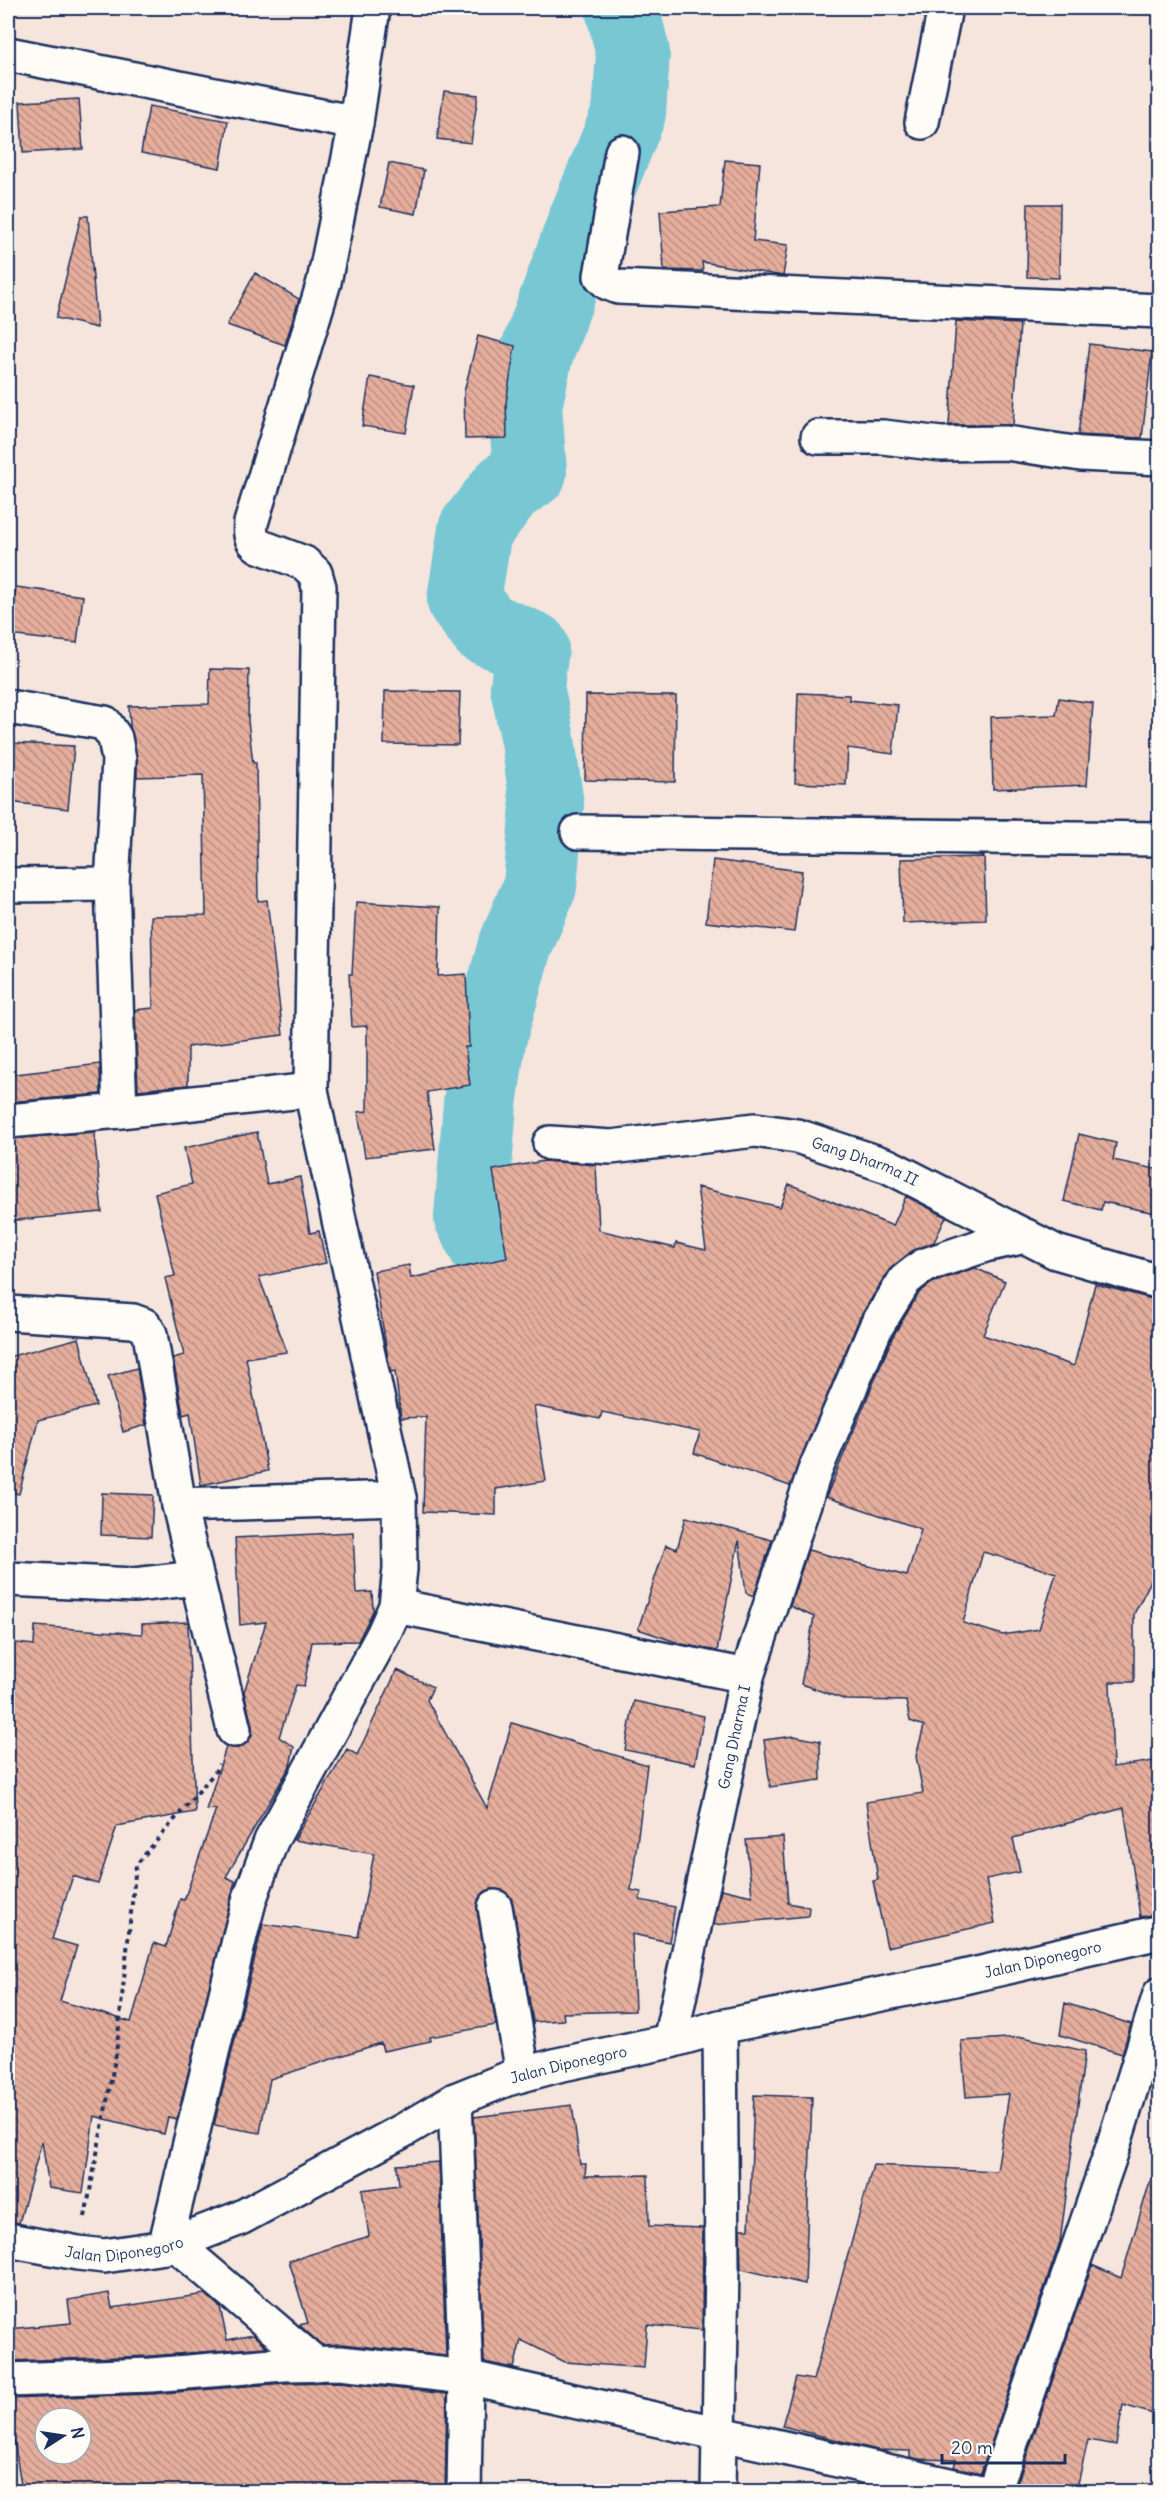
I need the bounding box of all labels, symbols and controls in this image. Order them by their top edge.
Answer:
street label: Gang Dharma II [809,1132,922,1189]
street label: Gang Dharma I [714,1683,754,1791]
street label: Jalan Diponegoro [982,1936,1103,1981]
street label: Jalan Diponegoro [508,2041,628,2087]
street label: Jalan Diponegoro [64,2231,186,2266]
north arrow [33,2406,93,2466]
text: N [67,2425,89,2440]
scale bar [942,2427,1065,2465]
text: 20 m [951,2436,993,2459]

